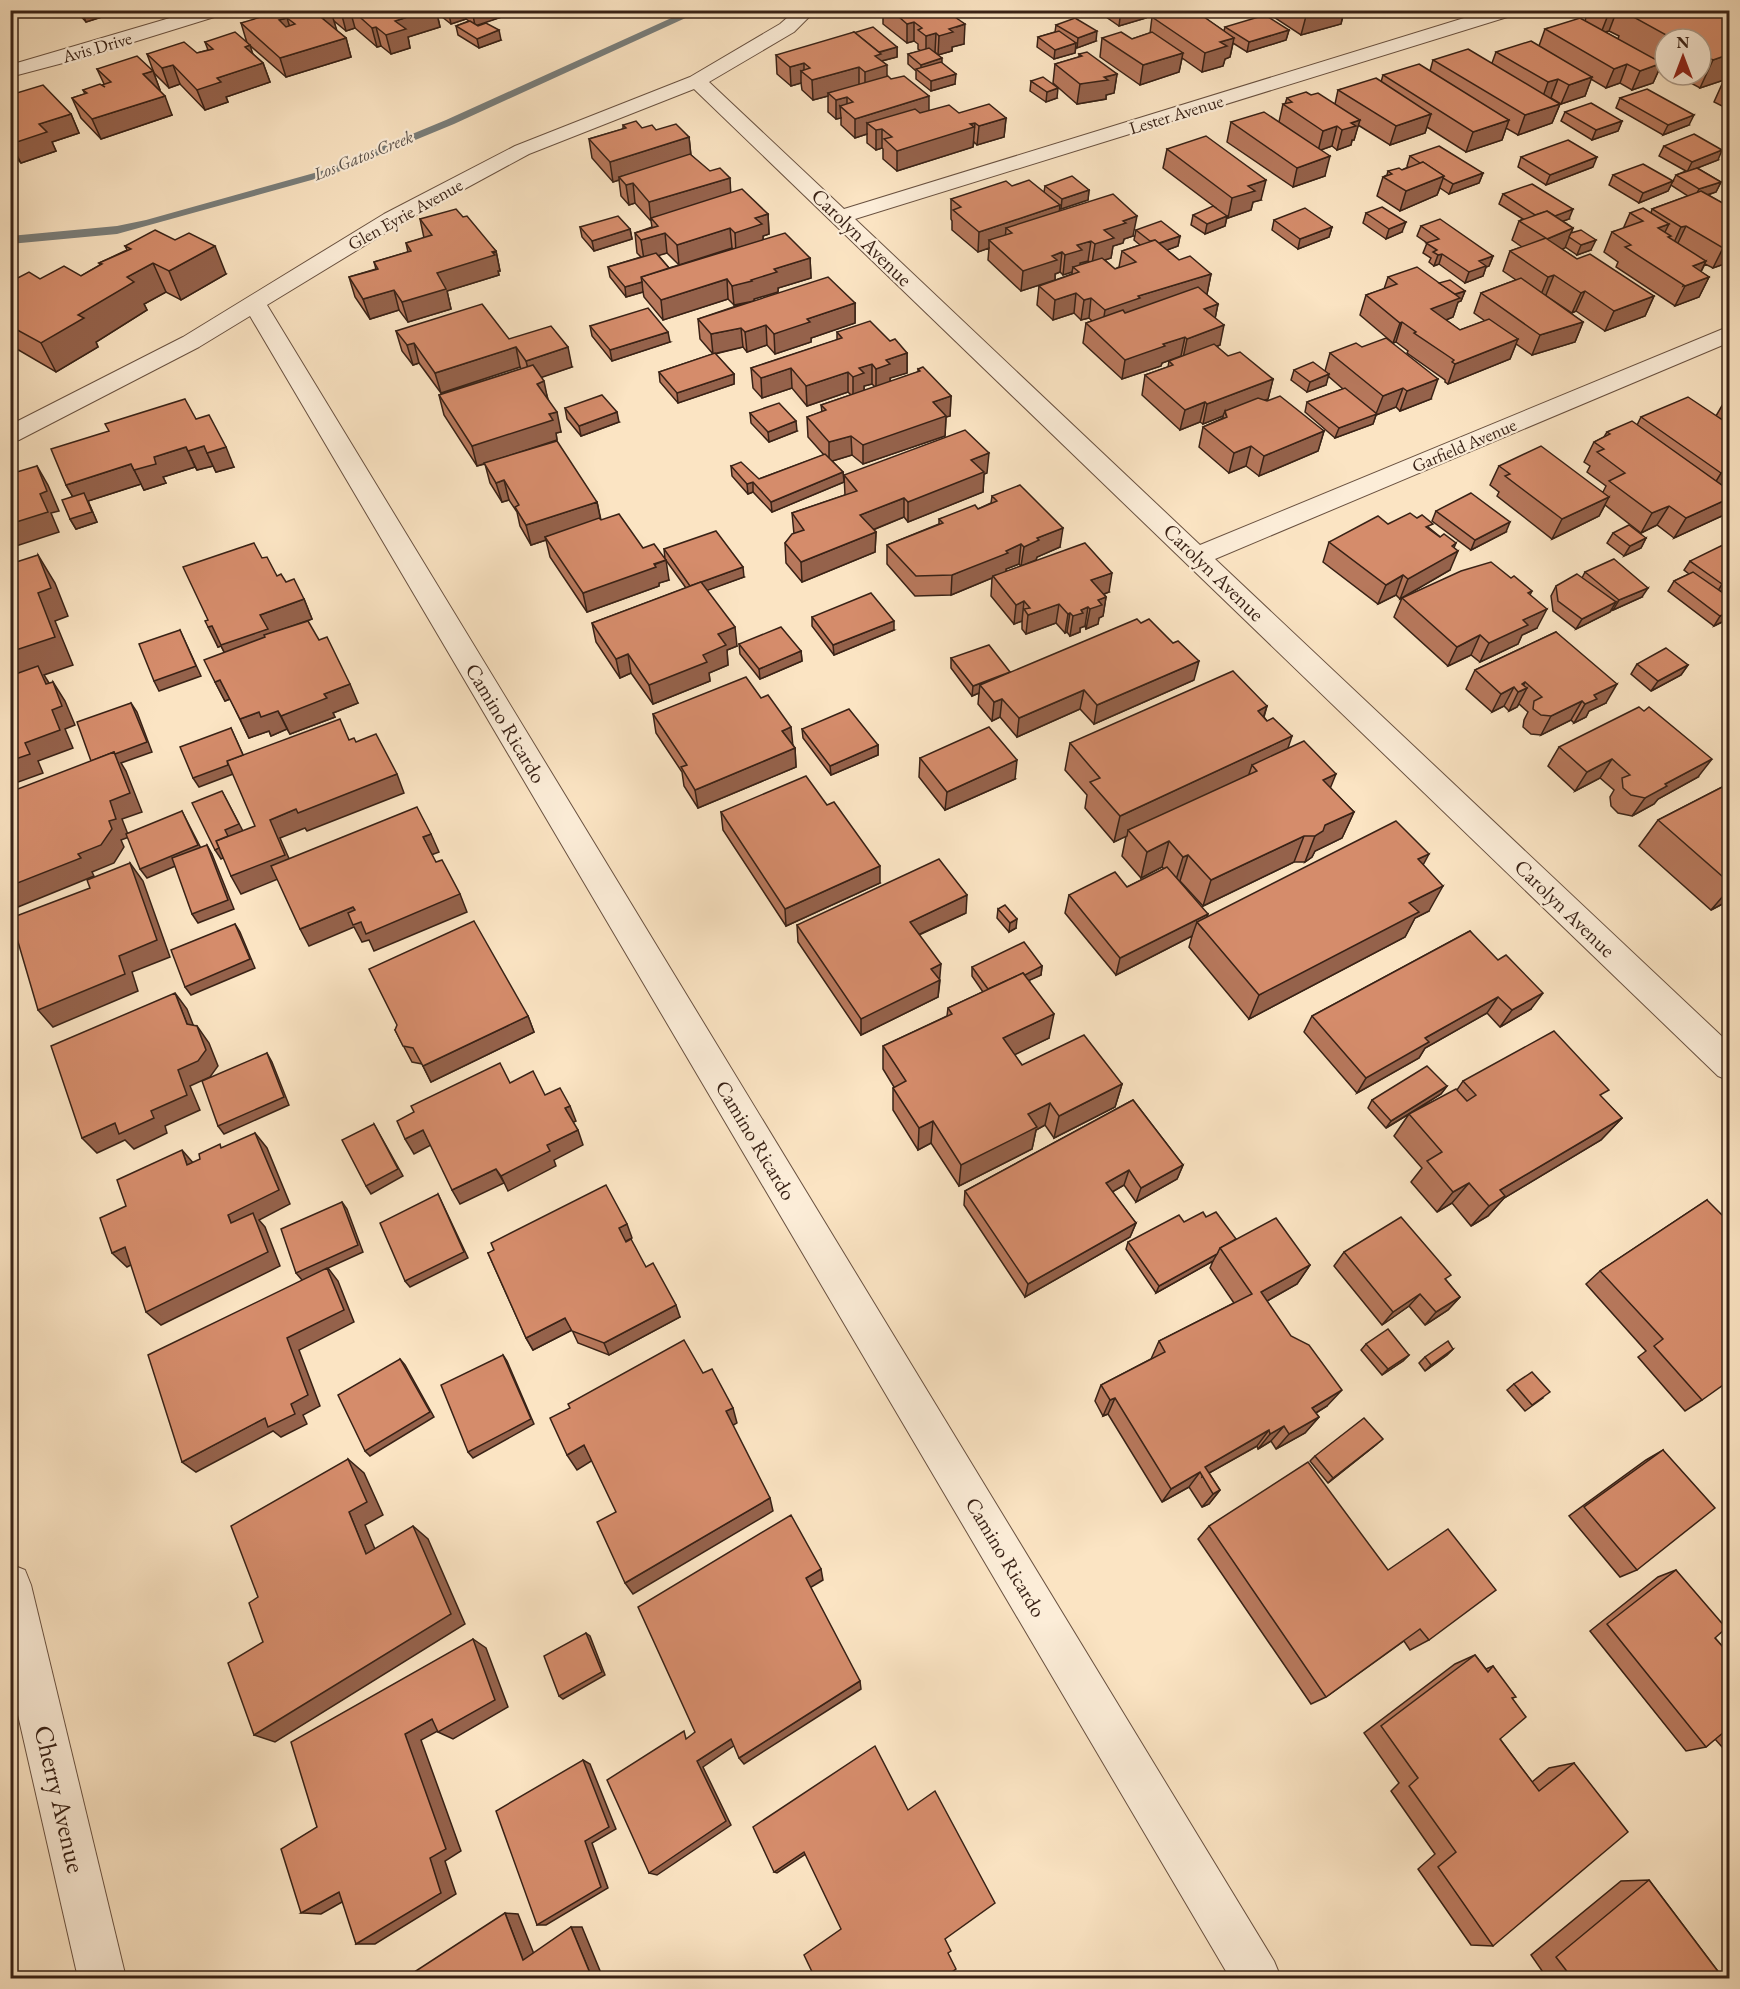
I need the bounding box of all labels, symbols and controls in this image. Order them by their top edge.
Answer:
street label: Avis Drive [59,26,134,68]
north arrow [1653,27,1713,87]
text: N [1677,32,1690,53]
street label: Lester Avenue [1126,89,1226,139]
water label: Los Gatos Creek [309,124,416,186]
street label: Glen Eyrie Avenue [344,173,466,255]
street label: Carolyn Avenue [806,182,918,292]
street label: Garfield Avenue [1408,413,1520,477]
street label: Carolyn Avenue [1158,517,1270,627]
street label: Camino Ricardo [460,658,552,788]
street label: Carolyn Avenue [1509,853,1621,963]
street label: Camino Ricardo [710,1075,802,1205]
street label: Camino Ricardo [960,1492,1052,1622]
street label: Cherry Avenue [26,1722,94,1876]

